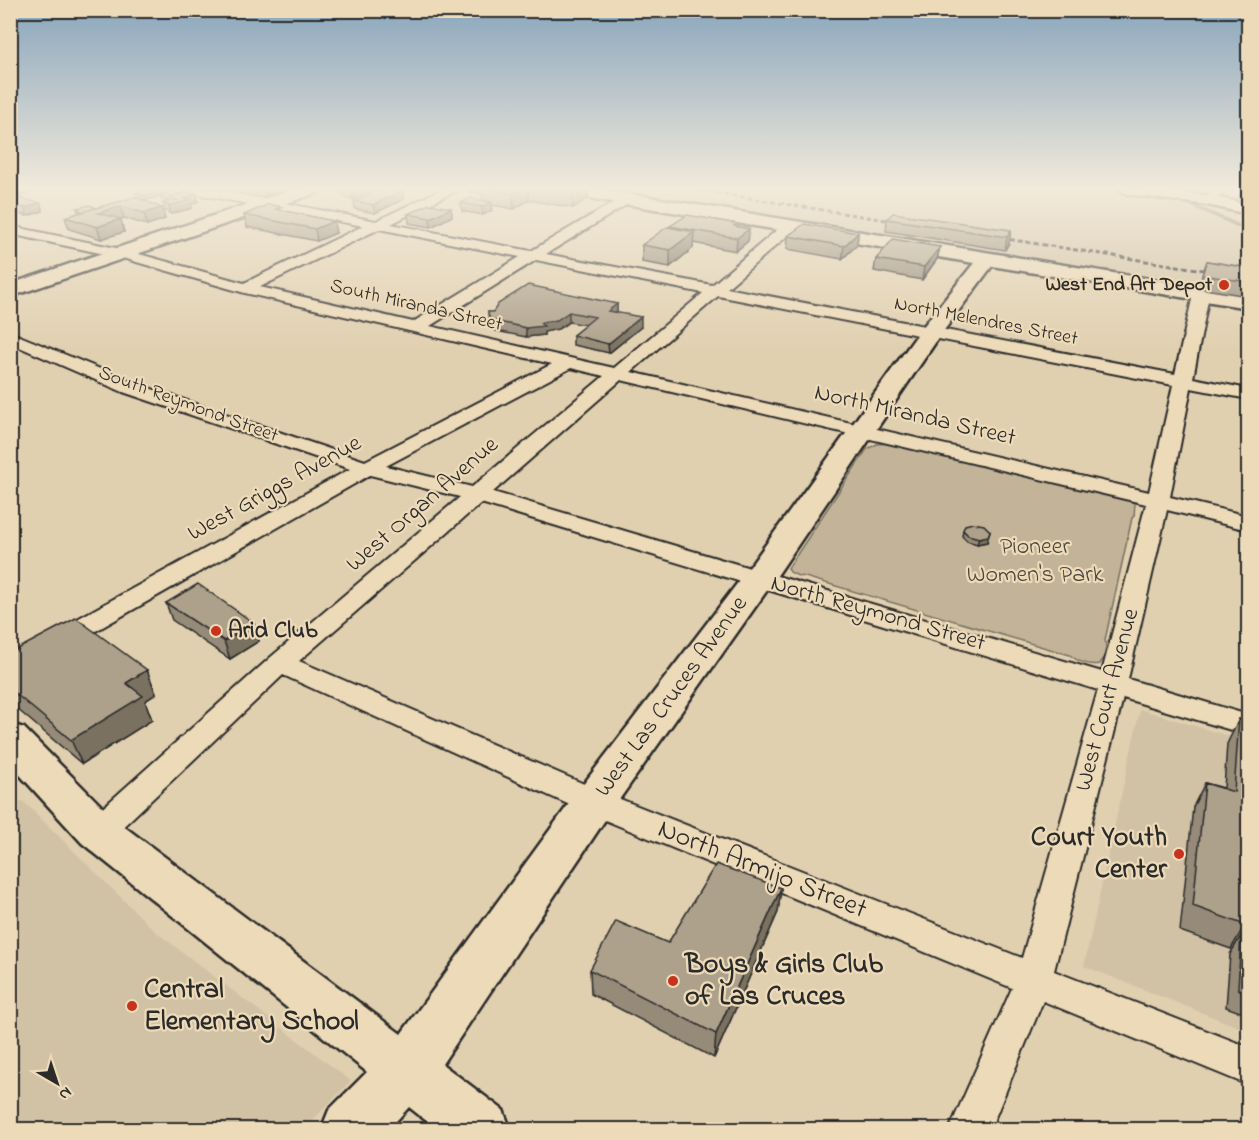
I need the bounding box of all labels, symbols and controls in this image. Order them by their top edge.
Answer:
place label: West End Art Depot [1046,271,1212,300]
street label: South Miranda Street [327,272,505,340]
marker: West End Art Depot [1217,278,1231,292]
street label: North Melendres Street [892,290,1081,354]
street label: South Reymond Street [94,359,282,451]
street label: North Miranda Street [811,376,1019,456]
street label: West Griggs Avenue [182,427,369,551]
street label: West Organ Avenue [339,429,507,581]
park label: Pioneer Women's Park [967,530,1104,593]
street label: North Reymond Street [766,567,989,662]
street label: West Las Cruces Avenue [587,589,757,805]
street label: West Court Avenue [1067,604,1149,795]
place label: Arid Club [228,614,318,649]
marker: Arid Club [209,624,223,638]
street label: North Armijo Street [651,809,873,931]
place label: Court Youth Center [1031,818,1168,891]
marker: Court Youth Center [1172,847,1186,861]
place label: Boys & Girls Club of Las Cruces [683,945,883,1018]
place label: Central Elementary School [144,970,359,1043]
marker: Boys & Girls Club of Las Cruces [666,974,680,988]
marker: Central Elementary School [125,999,139,1013]
north arrow [27,1053,87,1113]
text: N [53,1080,77,1106]

